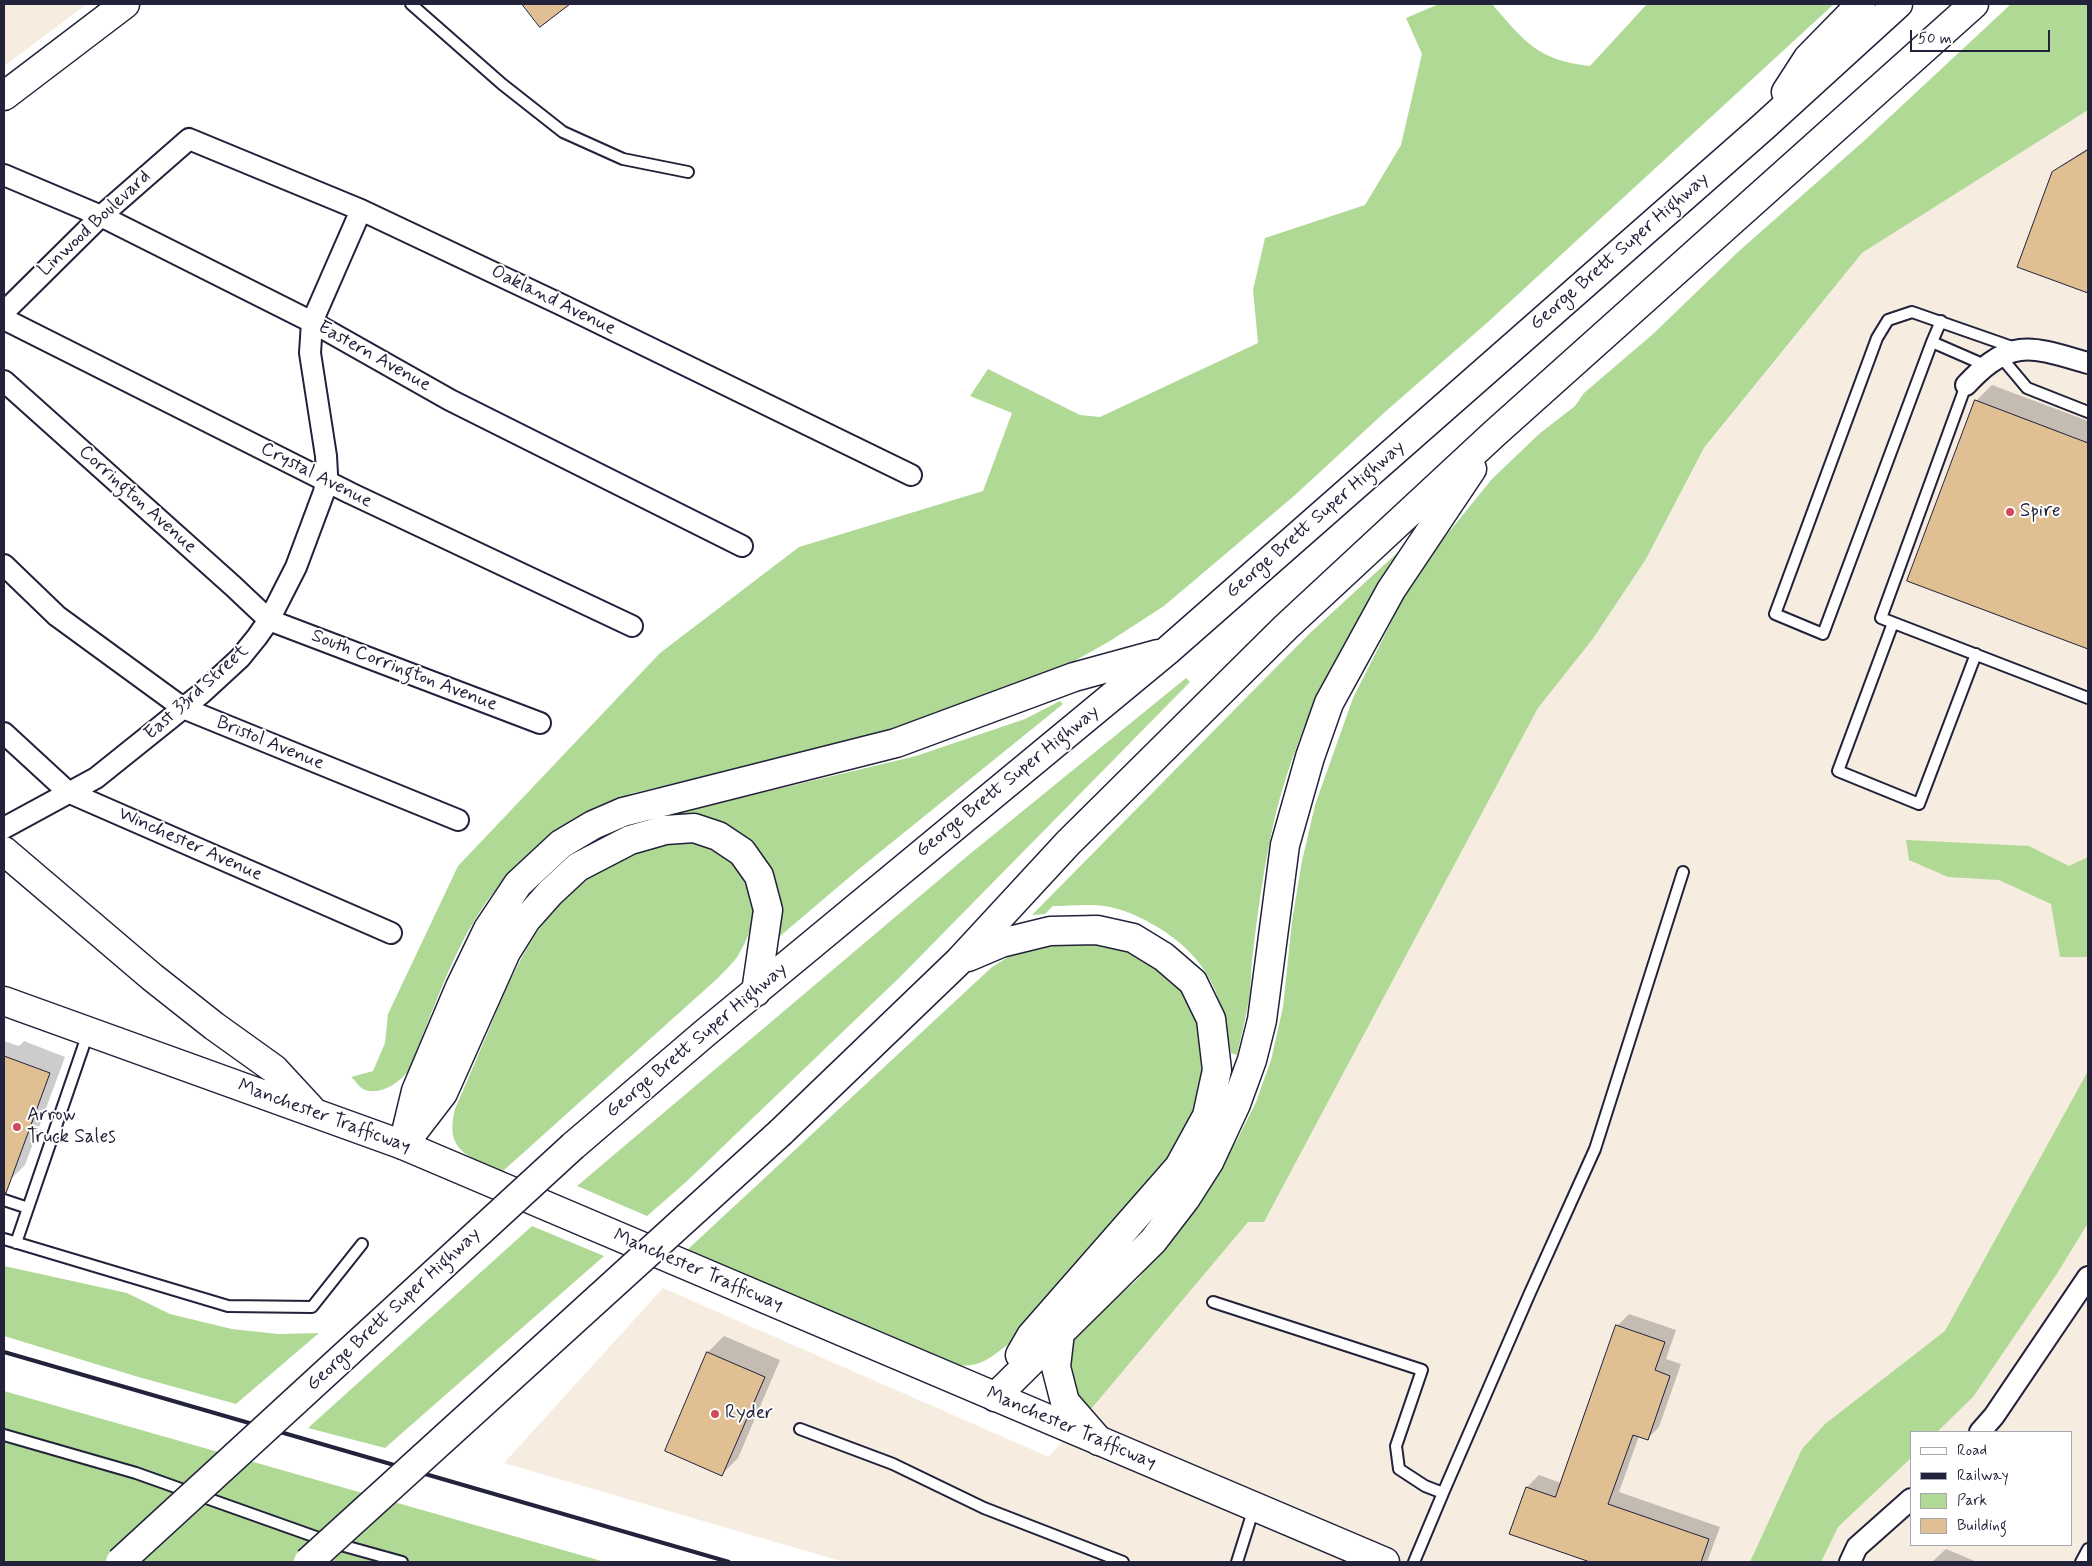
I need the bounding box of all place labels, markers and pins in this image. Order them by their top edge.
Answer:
place label: Spire [2020,501,2061,523]
marker: Spire [2004,506,2016,518]
place label: Arrow Truck Sales [27,1105,116,1149]
marker: Arrow Truck Sales [11,1121,23,1133]
place label: Ryder [725,1403,773,1425]
marker: Ryder [709,1408,721,1420]

